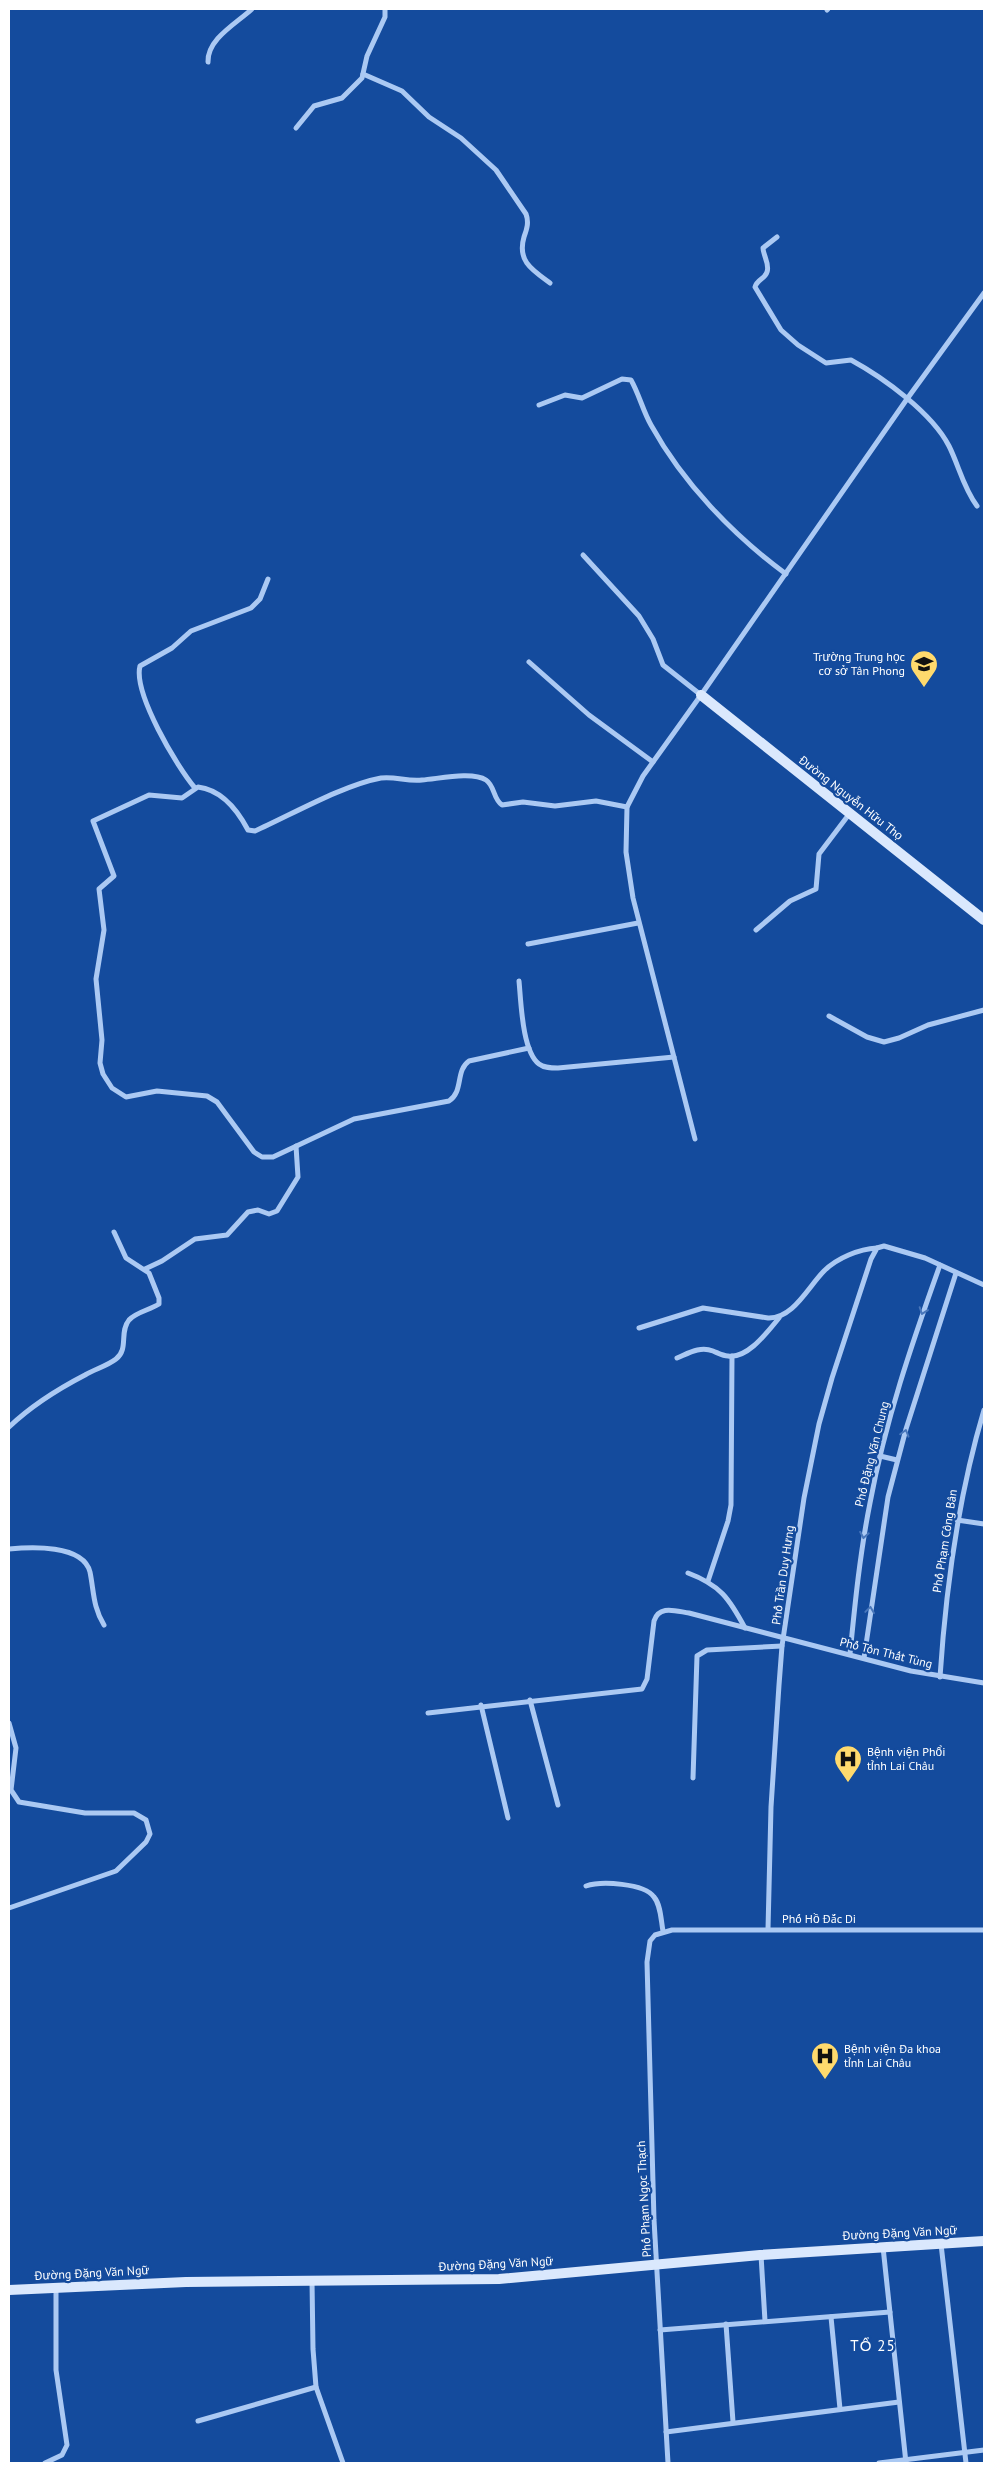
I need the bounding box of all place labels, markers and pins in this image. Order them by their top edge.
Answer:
place label: Trường Trung học cơ sở Tân Phong [813,649,906,678]
school or university icon: Trường Trung học cơ sở Tân Phong [909,649,939,688]
hospital icon: Bệnh viện Phổi tỉnh Lai Châu [833,1744,863,1783]
place label: Bệnh viện Phổi tỉnh Lai Châu [867,1744,945,1773]
hospital icon: Bệnh viện Đa khoa tỉnh Lai Châu [810,2041,840,2080]
place label: Bệnh viện Đa khoa tỉnh Lai Châu [844,2041,941,2070]

